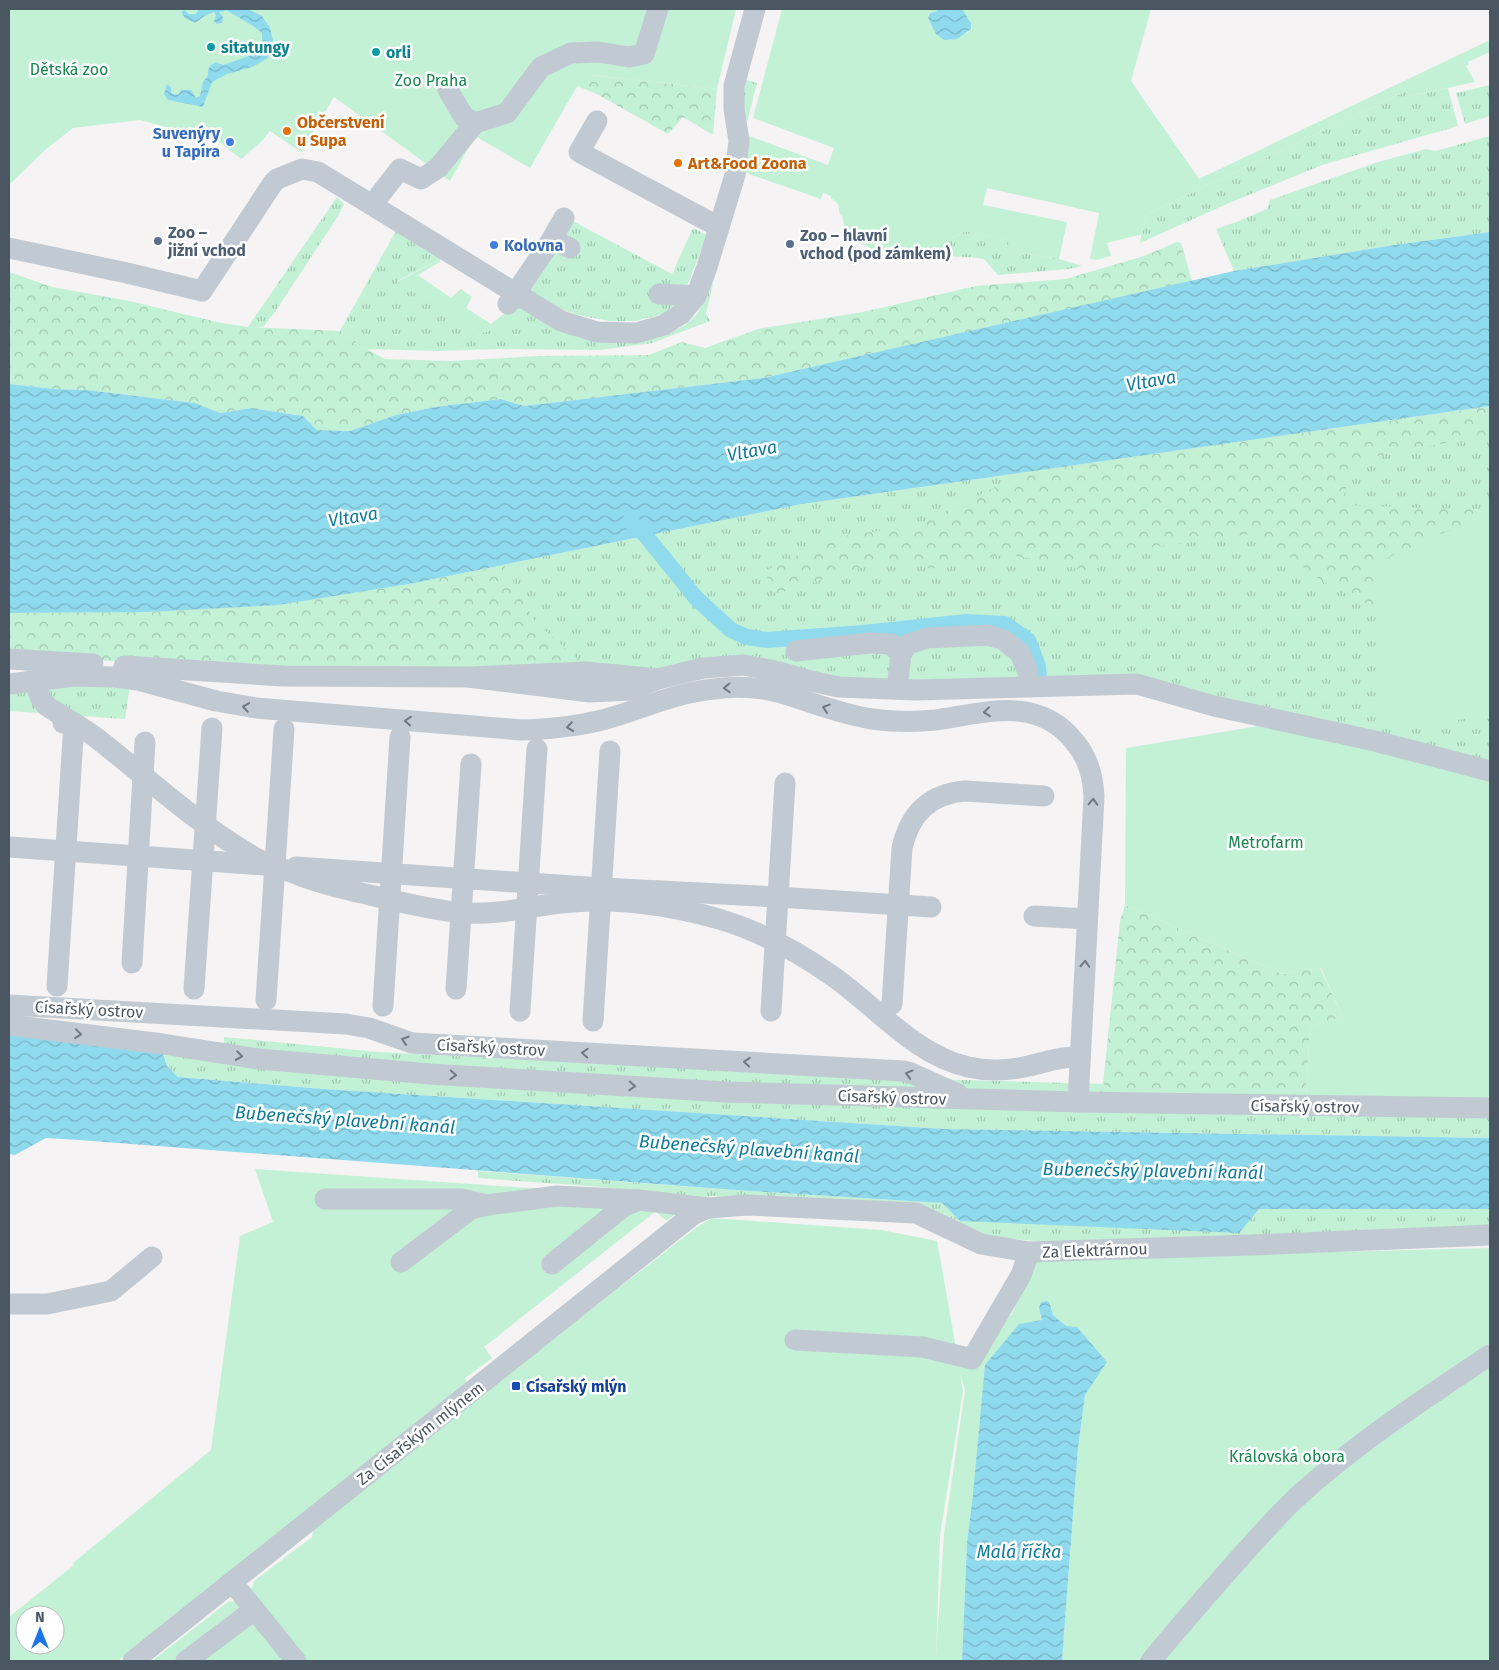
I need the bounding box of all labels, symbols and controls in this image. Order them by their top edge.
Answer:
place label: sitatungy [221,38,290,57]
marker: sitatungy [205,41,217,53]
place label: orli [386,43,411,62]
marker: orli [370,46,382,58]
park label: Dětská zoo [30,60,108,79]
park label: Zoo Praha [395,71,467,90]
place label: Občerstvení u Supa [297,113,385,150]
place label: Suvenýry u Tapíra [153,124,221,161]
marker: Občerstvení u Supa [281,125,293,137]
marker: Suvenýry u Tapíra [224,136,236,148]
place label: Art&Food Zoona [687,154,807,173]
marker: Art&Food Zoona [672,157,684,169]
place label: Zoo – jižní vchod [167,223,246,260]
place label: Zoo – hlavní vchod (pod zámkem) [799,226,951,263]
marker: Zoo – jižní vchod [152,235,164,247]
place label: Kolovna [504,236,564,255]
marker: Zoo – hlavní vchod (pod zámkem) [784,238,796,250]
marker: Kolovna [488,239,500,251]
water label: Vltava [1124,366,1178,396]
water label: Vltava [725,436,779,466]
water label: Vltava [326,502,380,532]
one-way arrow [723,683,731,693]
one-way arrow [242,702,251,712]
one-way arrow [822,704,831,714]
one-way arrow [982,706,990,717]
one-way arrow [404,715,412,726]
one-way arrow [566,721,575,731]
one-way arrow [1088,797,1098,805]
park label: Metrofarm [1228,833,1304,852]
one-way arrow [1079,960,1090,968]
street label: Císařský ostrov [34,997,144,1022]
one-way arrow [74,1028,82,1039]
street label: Císařský ostrov [436,1035,546,1060]
one-way arrow [402,1036,410,1046]
one-way arrow [580,1047,588,1058]
one-way arrow [235,1050,243,1061]
one-way arrow [743,1057,751,1068]
one-way arrow [905,1069,913,1079]
one-way arrow [449,1070,457,1081]
one-way arrow [629,1081,637,1092]
street label: Císařský ostrov [837,1086,947,1109]
street label: Císařský ostrov [1251,1096,1360,1117]
water label: Bubenečský plavební kanál [234,1101,456,1139]
water label: Bubenečský plavební kanál [638,1130,860,1168]
water label: Bubenečský plavební kanál [1042,1158,1264,1184]
street label: Za Elektrárnou [1042,1239,1148,1262]
place label: Císařský mlýn [526,1377,627,1396]
street label: Za Císařským mlýnem [353,1378,488,1489]
marker: Císařský mlýn [510,1380,522,1392]
park label: Královská obora [1229,1447,1345,1466]
water label: Malá říčka [977,1541,1061,1563]
north arrow [15,1605,65,1655]
text: N [35,1609,45,1626]

